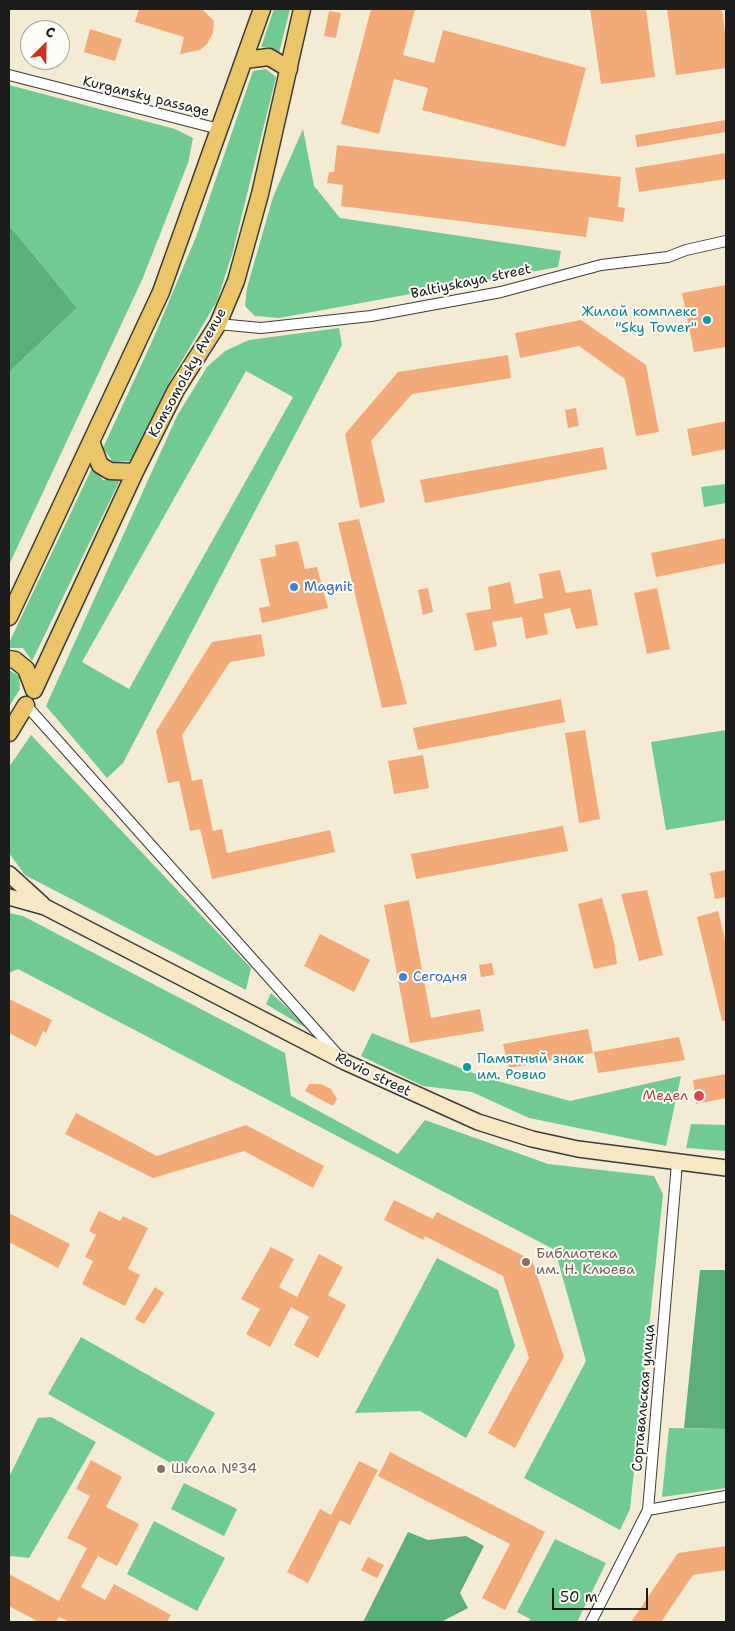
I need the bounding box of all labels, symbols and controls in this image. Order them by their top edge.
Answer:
north arrow [20,20,70,70]
text: С [43,22,58,42]
street label: Kurgansky passage [81,73,211,121]
street label: Baltiyskaya street [409,261,533,303]
place label: Жилой комплекс "Sky Tower" [581,304,697,336]
street label: Komsomolsky Avenue [145,305,231,441]
marker: Жилой комплекс "Sky Tower" [701,314,713,326]
place label: Magnit [304,579,353,595]
marker: Magnit [288,581,300,593]
place label: Сегодня [413,969,467,985]
marker: Сегодня [397,971,409,983]
street label: Rovio street [332,1049,414,1101]
place label: Памятный знак им. Ровио [477,1051,584,1084]
marker: Памятный знак им. Ровио [461,1061,473,1073]
place label: Медел [643,1088,688,1104]
marker: Медел [692,1089,706,1103]
place label: Библиотека им. Н. Клюева [536,1246,635,1278]
marker: Библиотека им. Н. Клюева [520,1256,532,1268]
street label: Сортавальская улица [629,1324,659,1472]
place label: Школа №34 [171,1461,257,1477]
marker: Школа №34 [155,1463,167,1475]
scale bar [555,1578,651,1610]
text: 50 m [560,1587,598,1607]

